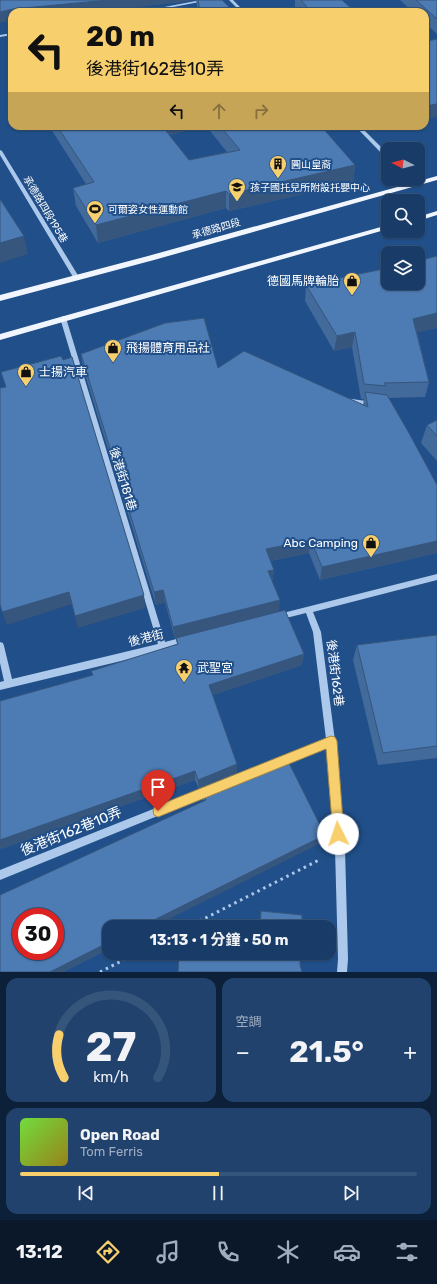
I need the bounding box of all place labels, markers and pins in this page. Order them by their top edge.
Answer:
building icon: 圓山皇裔 [268,154,288,179]
place label: 圓山皇裔 [291,159,331,171]
school or university icon: 孩子國托兒所附設托嬰中心 [227,177,247,202]
place label: 孩子國托兒所附設托嬰中心 [250,182,370,194]
sports icon: 可爾姿女性運動館 [85,199,105,224]
place label: 可爾姿女性運動館 [108,204,188,216]
shop icon: 德國馬牌輪胎 [342,271,362,296]
place label: 德國馬牌輪胎 [267,274,339,288]
shop icon: 飛揚體育用品社 [103,338,123,363]
place label: 飛揚體育用品社 [126,341,210,355]
shop icon: 士揚汽車 [16,362,36,387]
place label: 士揚汽車 [39,365,87,379]
shop icon: Abc Camping [361,533,381,558]
place label: Abc Camping [283,536,358,550]
temple icon: 武聖宮 [174,658,194,683]
place label: 武聖宮 [197,661,233,675]
pin [141,770,175,811]

